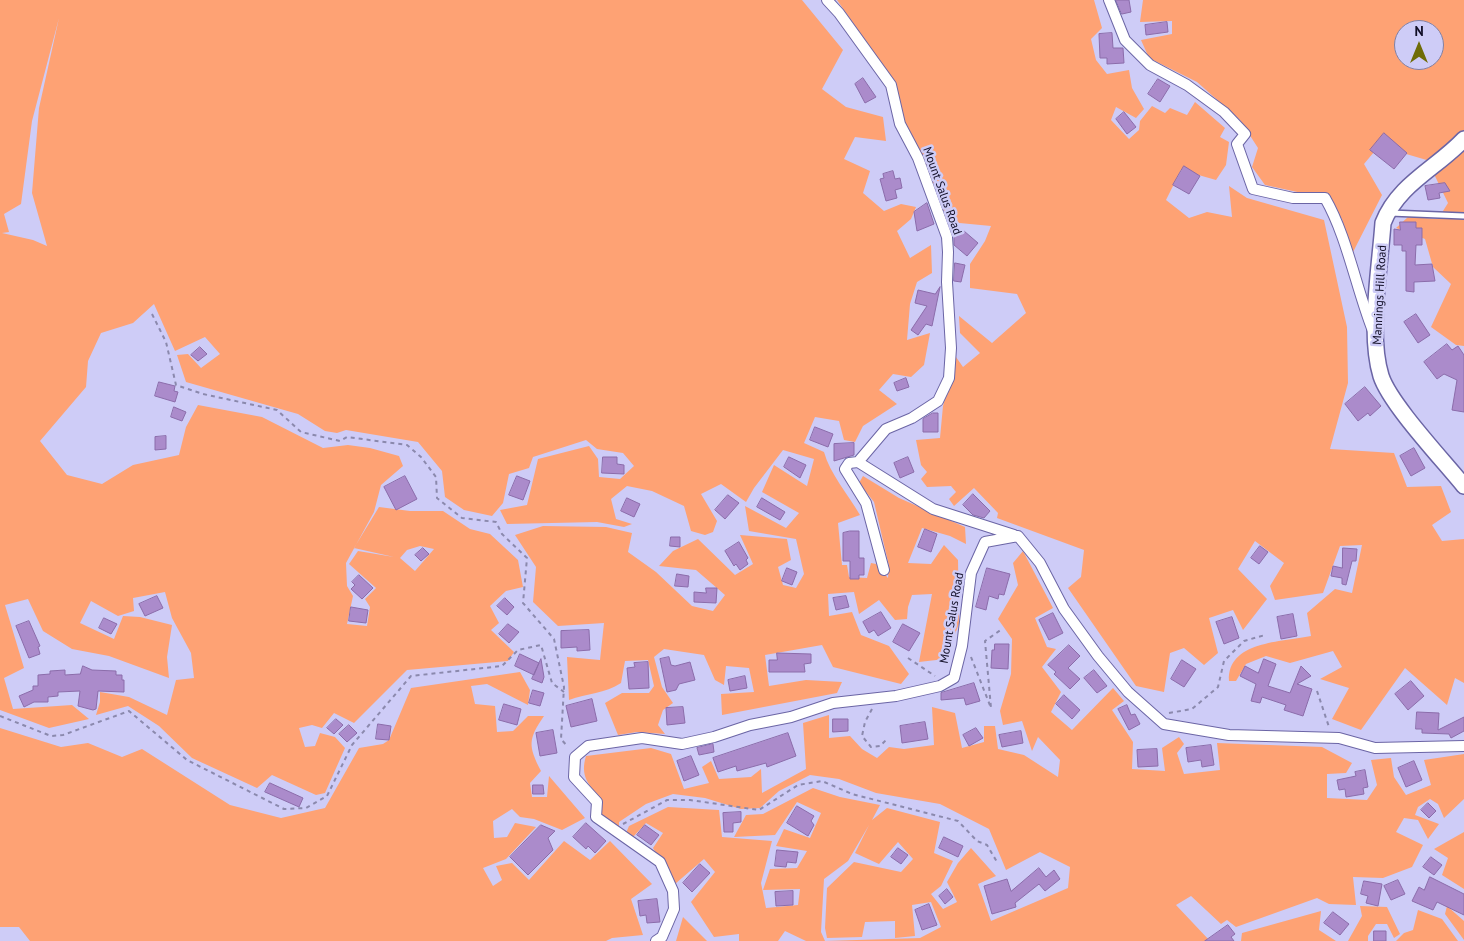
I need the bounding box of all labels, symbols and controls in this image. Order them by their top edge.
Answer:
north arrow [1394,20,1444,70]
text: N [1414,22,1424,40]
street label: Mount Salus Road [919,145,965,237]
street label: Mannings Hill Road [1370,245,1390,345]
street label: Mount Salus Road [937,571,967,665]

